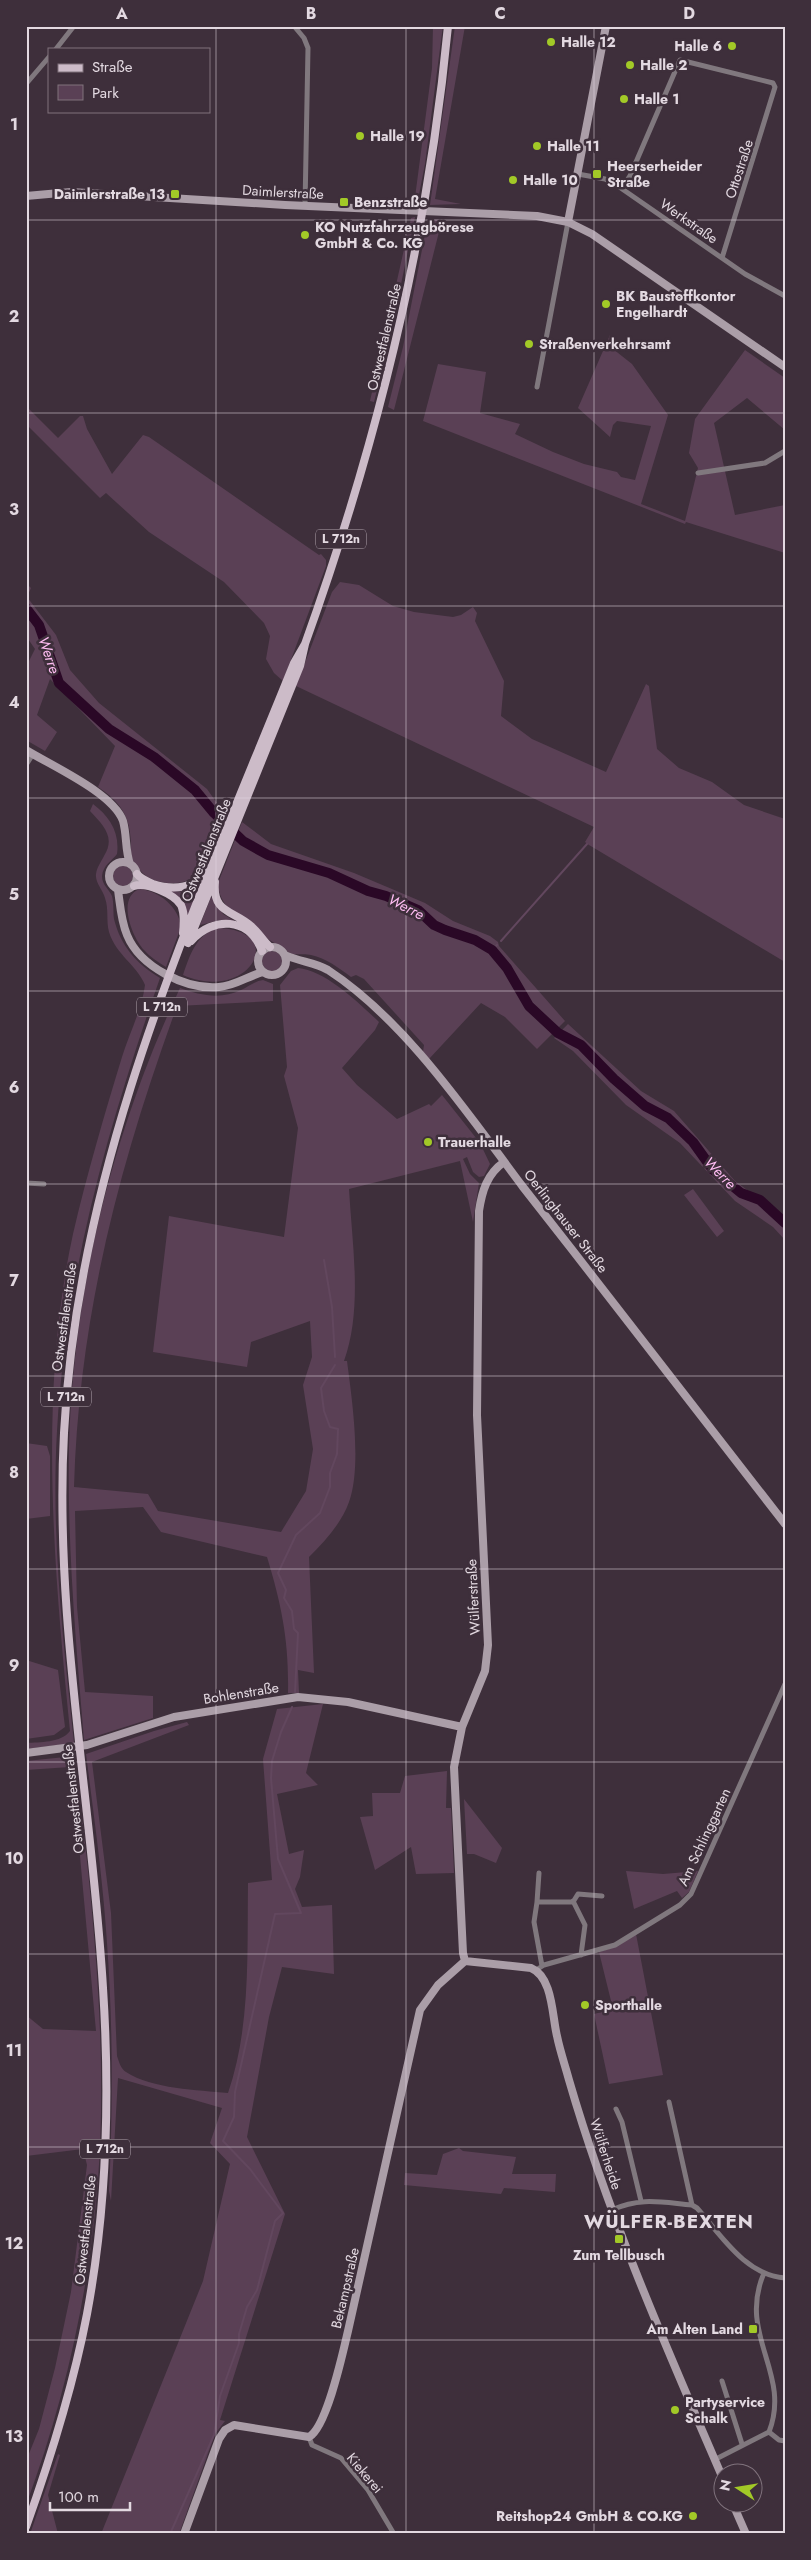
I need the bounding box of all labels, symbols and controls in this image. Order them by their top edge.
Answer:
text: A [115,2,128,25]
text: B [306,2,316,25]
text: C [494,2,506,25]
text: D [683,2,695,25]
place label: Halle 12 [561,32,616,52]
marker: Halle 12 [545,36,557,48]
place label: Halle 6 [674,36,722,56]
marker: Halle 6 [726,40,738,52]
legend [48,48,210,112]
place label: Halle 2 [640,55,688,75]
text: Straße [92,56,133,78]
marker: Halle 2 [624,59,636,71]
text: Park [92,82,119,104]
place label: Halle 1 [634,89,679,109]
marker: Halle 1 [618,93,630,105]
text: 1 [10,113,18,136]
place label: Halle 19 [370,126,425,146]
marker: Halle 19 [354,130,366,142]
place label: Halle 11 [547,136,600,156]
street label: Ottostraße [720,137,758,201]
marker: Halle 11 [531,140,543,152]
place label: Heerserheider Straße [607,156,702,192]
marker: Heerserheider Straße [591,168,603,180]
place label: Halle 10 [523,170,578,190]
marker: Halle 10 [507,174,519,186]
street label: Daimlerstraße [242,180,324,204]
place label: Daimlerstraße 13 [54,184,165,204]
marker: Daimlerstraße 13 [169,188,181,200]
place label: Benzstraße [354,192,427,212]
street label: Werkstraße [656,194,722,248]
marker: Benzstraße [338,196,350,208]
place label: KO Nutzfahrzeugbörese GmbH & Co. KG [315,217,474,253]
marker: KO Nutzfahrzeugbörese GmbH & Co. KG [299,229,311,241]
street label: Ostwestfalenstraße [362,281,406,393]
place label: BK Baustoffkontor Engelhardt [616,286,736,322]
marker: BK Baustoffkontor Engelhardt [600,298,612,310]
text: 2 [9,305,19,328]
place label: Straßenverkehrsamt [539,334,671,354]
marker: Straßenverkehrsamt [523,338,535,350]
text: 3 [9,498,19,521]
road number: L 712n [316,530,366,548]
water label: Werre [32,633,66,677]
text: 4 [8,691,20,714]
street label: Ostwestfalenstraße [176,795,236,905]
text: 5 [9,883,19,906]
water label: Werre [384,889,428,926]
road number: L 712n [137,998,187,1016]
text: 6 [9,1076,19,1099]
place label: Trauerhalle [438,1132,511,1152]
marker: Trauerhalle [422,1136,434,1148]
water label: Werre [699,1152,742,1195]
street label: Oerlinghauser Straße [519,1165,613,1277]
street label: Ostwestfalenstraße [46,1261,82,1373]
text: 7 [9,1269,19,1292]
road number: L 712n [41,1388,91,1406]
text: 8 [9,1461,19,1484]
street label: Wülferstraße [461,1558,485,1636]
text: 9 [9,1654,19,1677]
street label: Bohlenstraße [202,1677,280,1709]
street label: Ostwestfalenstraße [57,1743,89,1855]
street label: Am Schlinggarten [673,1785,735,1889]
text: 10 [5,1847,23,1870]
place label: Sporthalle [595,1995,662,2015]
marker: Sporthalle [579,1999,591,2011]
text: 11 [6,2039,22,2062]
street label: Wülferheide [585,2116,627,2192]
road number: L 712n [80,2140,130,2158]
street label: Ostwestfalenstraße [69,2174,101,2286]
district label: WÜLFER-BEXTEN [584,2208,754,2235]
text: 12 [5,2232,23,2255]
marker: Zum Tellbusch [613,2233,625,2245]
place label: Zum Tellbusch [573,2245,665,2265]
street label: Bekampstraße [326,2246,364,2330]
place label: Am Alten Land [646,2319,743,2339]
marker: Am Alten Land [747,2323,759,2335]
place label: Partyservice Schalk [685,2392,765,2428]
marker: Partyservice Schalk [669,2404,681,2416]
text: 13 [5,2425,23,2448]
street label: Kiekerei [342,2448,388,2498]
north arrow [714,2462,764,2512]
text: N [714,2478,736,2493]
scale bar [50,2480,130,2512]
text: 100 m [58,2486,99,2508]
place label: Reitshop24 GmbH & CO.KG [496,2506,683,2526]
marker: Reitshop24 GmbH & CO.KG [687,2510,699,2522]

